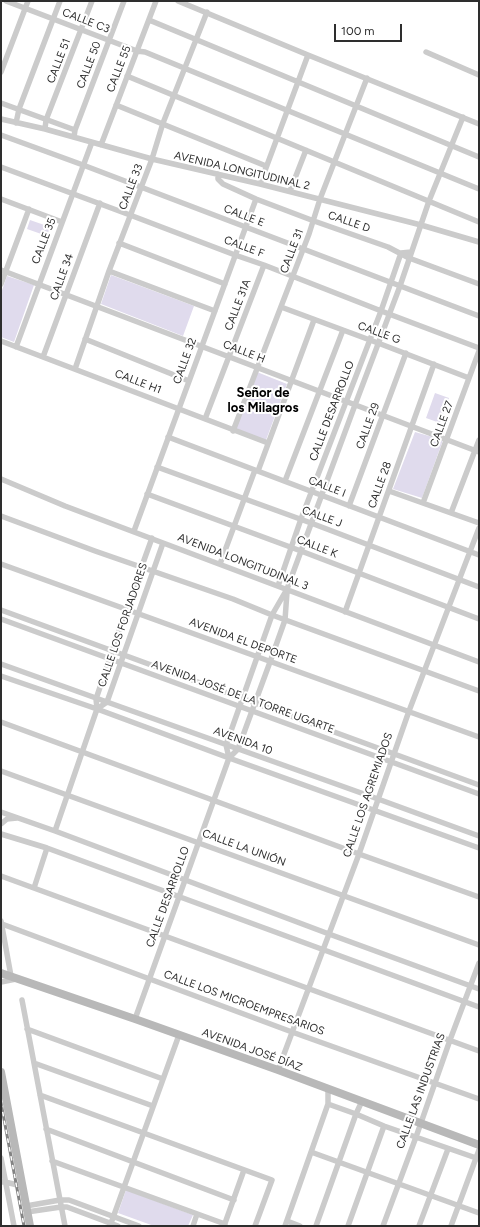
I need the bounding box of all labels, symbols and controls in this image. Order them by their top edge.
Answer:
street label: CALLE C3 [60,6,112,36]
scale bar [336,16,404,42]
text: 100 m [341,24,375,38]
street label: CALLE 51 [44,37,74,85]
street label: CALLE 50 [74,40,104,90]
street label: CALLE 55 [104,44,134,94]
street label: AVENIDA LONGITUDINAL 2 [173,149,311,193]
street label: CALLE 33 [116,162,146,212]
street label: CALLE E [222,202,266,230]
street label: CALLE D [326,209,372,235]
street label: CALLE 35 [29,216,59,266]
street label: CALLE 31 [277,227,307,275]
street label: CALLE F [222,234,266,260]
street label: CALLE 34 [47,252,77,302]
street label: CALLE 31A [222,277,254,333]
street label: CALLE G [356,319,402,347]
street label: CALLE 32 [171,336,199,386]
street label: CALLE H [221,338,267,366]
street label: CALLE DESARROLLO [307,359,357,463]
street label: CALLE H1 [113,367,163,397]
district label: Señor de los Milagros [228,385,298,416]
street label: CALLE 27 [428,399,456,449]
street label: CALLE 29 [354,401,382,451]
street label: CALLE 28 [365,460,395,510]
street label: CALLE I [306,474,348,500]
street label: CALLE J [300,504,344,530]
street label: AVENIDA LONGITUDINAL 3 [176,531,310,593]
street label: CALLE K [295,533,339,561]
street label: CALLE LOS FORJADORES [96,561,150,689]
street label: AVENIDA EL DEPORTE [187,615,299,667]
street label: AVENIDA JOSÉ DE LA TORRE UGARTE [150,658,336,736]
street label: AVENIDA 10 [212,724,274,758]
street label: CALLE LOS AGREMIADOS [340,731,396,859]
street label: CALLE LA UNIÓN [200,827,288,869]
street label: CALLE DESARROLLO [144,845,192,949]
street label: CALLE LOS MICROEMPRESARIOS [162,968,326,1038]
street label: AVENIDA JOSÉ DÍAZ [200,1026,304,1074]
street label: CALLE LAS INDUSTRIAS [394,1031,448,1151]

